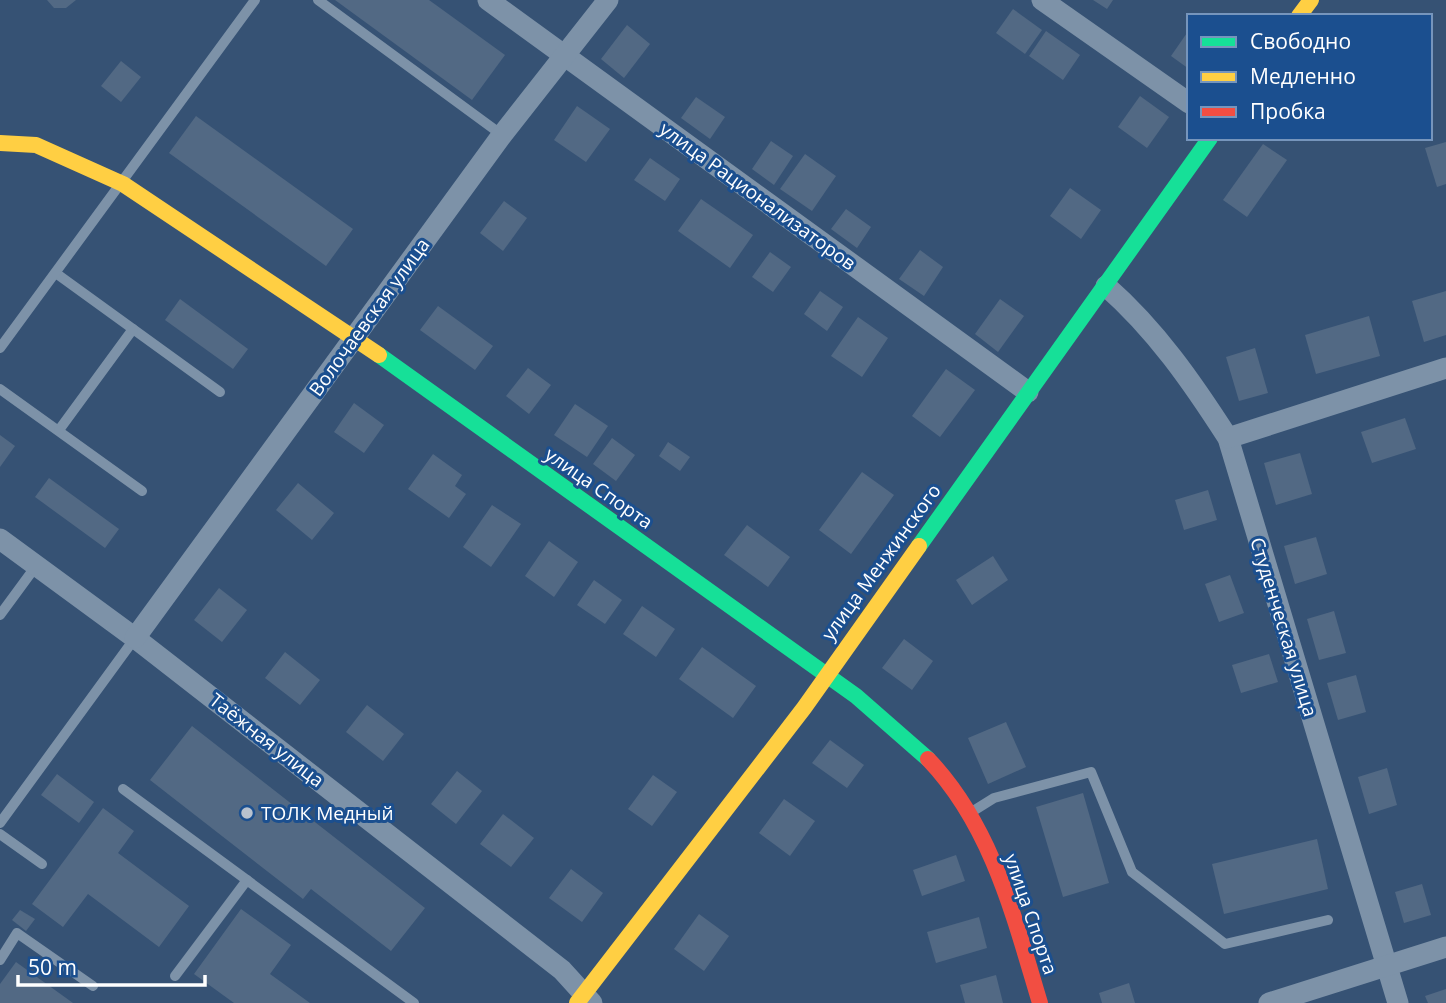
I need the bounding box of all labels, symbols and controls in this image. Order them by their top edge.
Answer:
legend [1187,14,1432,140]
text: Свободно [1250,27,1351,55]
text: Медленно [1250,62,1356,90]
text: Пробка [1250,97,1326,125]
street label: улица Рационализаторов [655,116,862,276]
street label: Волочаевская улица [303,233,435,401]
street label: улица Спорта [540,441,658,535]
street label: улица Менжинского [815,478,947,646]
street label: Студенческая улица [1244,534,1324,720]
street label: Таёжная улица [204,687,330,793]
place label: ТОЛК Медный [261,800,394,826]
marker: ТОЛК Медный [239,805,255,821]
street label: улица Спорта [998,850,1064,978]
scale bar [18,944,205,988]
text: 50 m [28,953,77,981]

